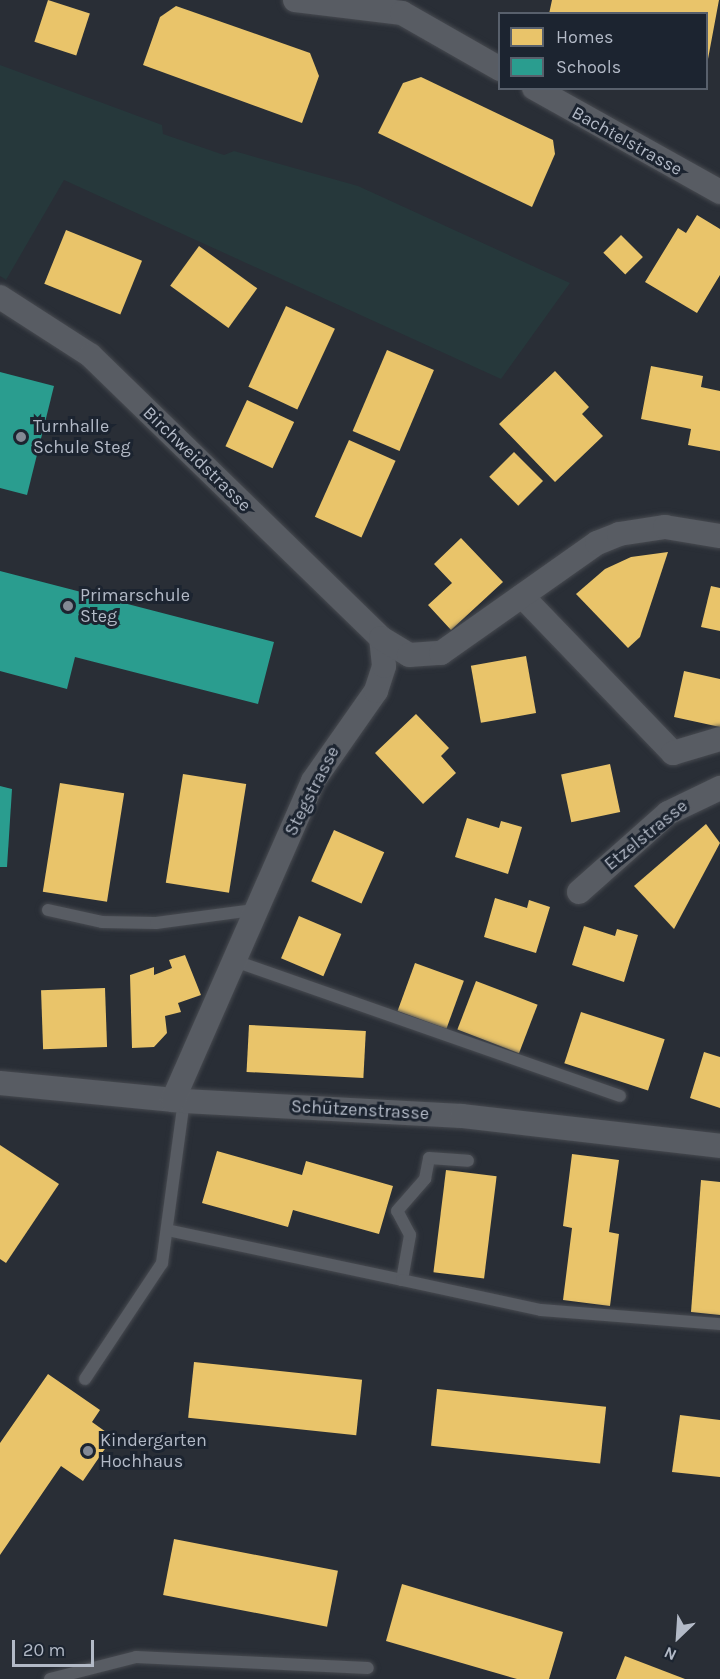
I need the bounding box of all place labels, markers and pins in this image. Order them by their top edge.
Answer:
place label: Turnhalle Schule Steg [33,416,131,458]
marker: Turnhalle Schule Steg [14,430,28,444]
place label: Primarschule Steg [80,585,190,628]
marker: Primarschule Steg [61,599,75,613]
place label: Kindergarten Hochhaus [100,1430,207,1472]
marker: Kindergarten Hochhaus [81,1444,95,1458]

